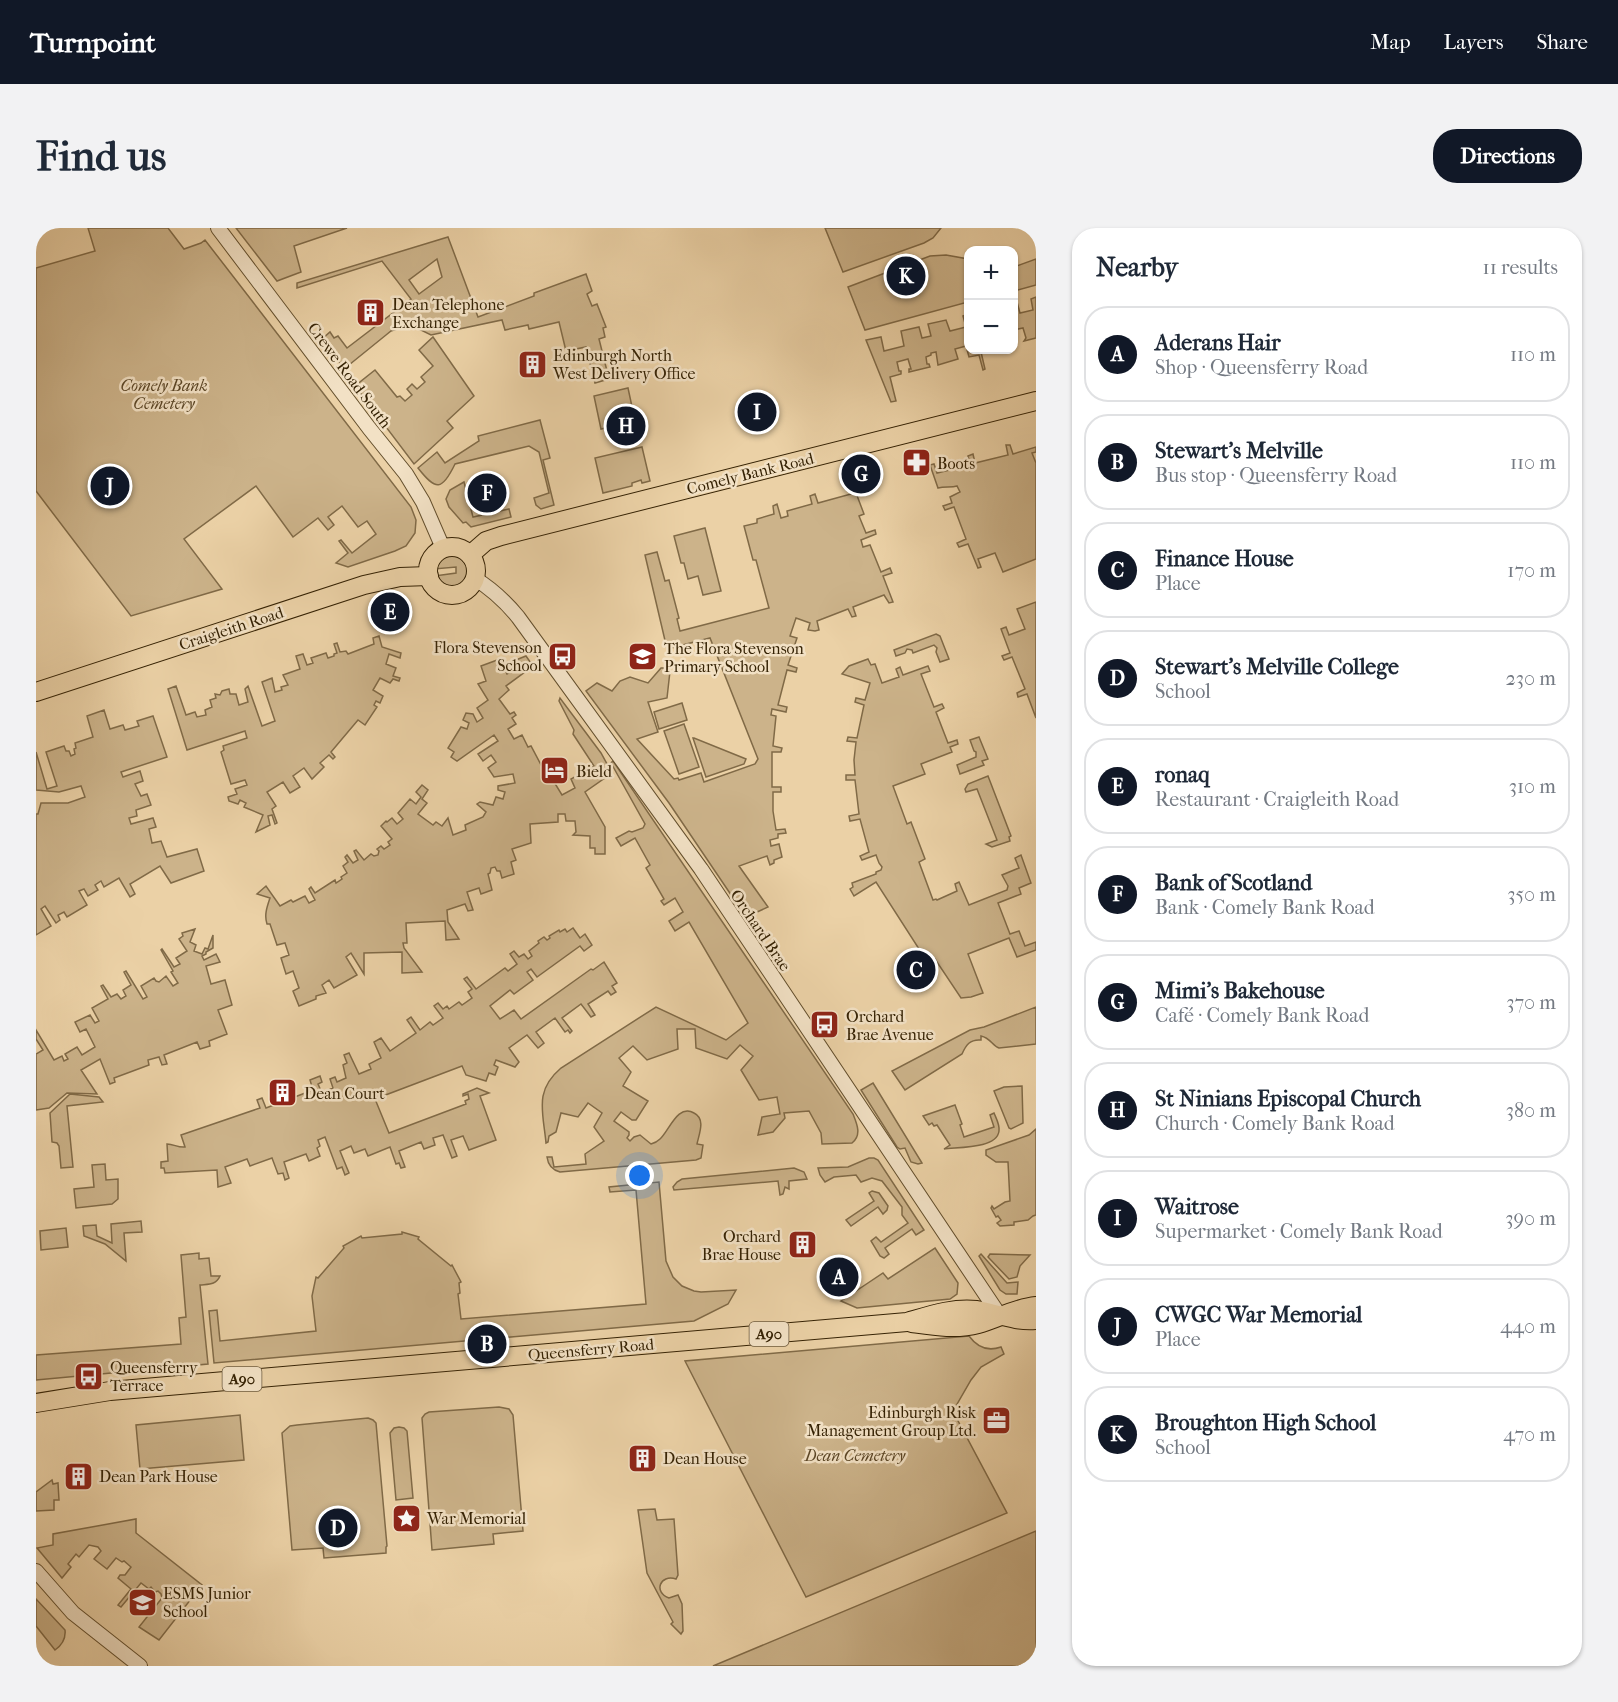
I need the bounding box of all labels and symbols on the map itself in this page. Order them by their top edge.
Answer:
pin: K [886,254,926,298]
place label: Dean Telephone Exchange [392,295,504,332]
building icon: Dean Telephone Exchange [355,297,387,329]
street label: Crewe Road South [304,319,395,432]
place label: Edinburgh North West Delivery Office [552,346,696,383]
building icon: Edinburgh North West Delivery Office [516,348,548,380]
park label: Comely Bank Cemetery [120,376,208,413]
pin: I [738,390,776,435]
pin: H [606,404,646,448]
pharmacy icon: Boots [900,447,932,479]
street label: Comely Bank Road [685,448,816,498]
pin: G [842,452,880,496]
place label: Boots [937,454,975,473]
pin: J [90,464,130,508]
pin: F [468,470,506,516]
pin: E [370,590,410,634]
street label: Craigleith Road [177,603,286,654]
place label: Flora Stevenson School [434,638,543,675]
place label: The Flora Stevenson Primary School [664,639,805,676]
bus stop icon: Flora Stevenson School [547,640,579,672]
school or university icon: The Flora Stevenson Primary School [627,641,659,673]
hotel icon: Bield [539,755,571,787]
place label: Bield [576,762,612,781]
street label: Orchard Brae [726,886,795,975]
pin: C [896,948,936,992]
place label: Orchard Brae Avenue [846,1007,934,1044]
bus stop icon: Orchard Brae Avenue [809,1009,841,1041]
building icon: Dean Court [267,1077,299,1109]
place label: Dean Court [304,1084,385,1103]
your location [625,1161,654,1190]
place label: Orchard Brae House [702,1227,781,1264]
building icon: Orchard Brae House [786,1229,818,1261]
pin: A [820,1254,858,1300]
pin: B [468,1322,506,1366]
road number: A90 [750,1322,788,1346]
street label: Queensferry Road [527,1334,655,1364]
place label: Queensferry Terrace [110,1358,198,1395]
bus stop icon: Queensferry Terrace [73,1360,105,1392]
road number: A90 [222,1367,262,1391]
place label: Edinburgh Risk Management Group Ltd. [807,1403,977,1440]
office icon: Edinburgh Risk Management Group Ltd. [981,1405,1013,1437]
building icon: Dean House [626,1442,658,1474]
park label: Dean Cemetery [804,1446,906,1465]
place label: Dean House [663,1449,747,1468]
building icon: Dean Park House [62,1460,94,1492]
place label: Dean Park House [99,1467,218,1486]
place icon: War Memorial [390,1502,422,1534]
pin: D [318,1506,358,1550]
place label: War Memorial [426,1509,527,1528]
place label: ESMS Junior School [163,1584,251,1621]
school or university icon: ESMS Junior School [126,1586,158,1618]

